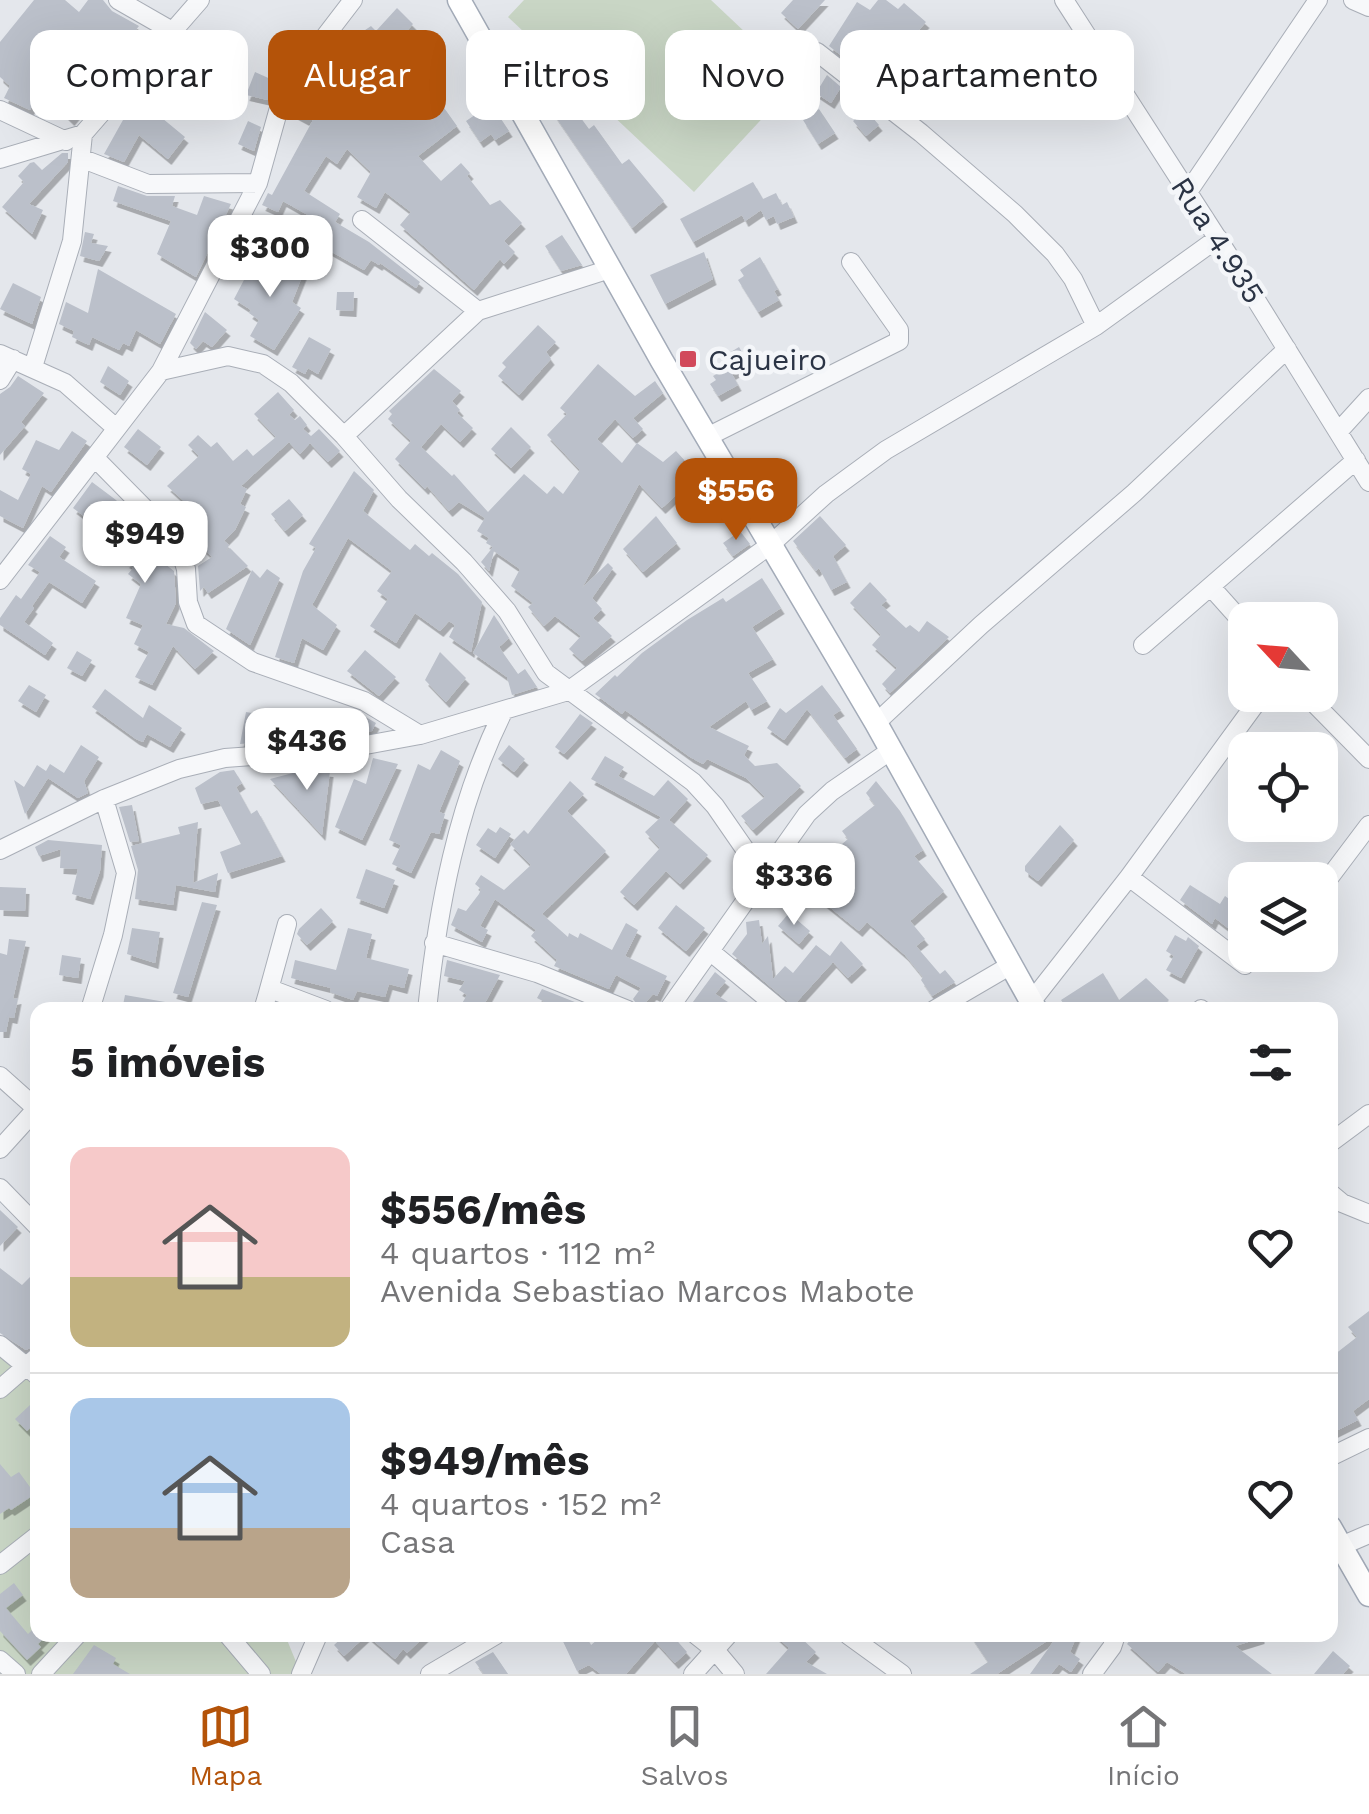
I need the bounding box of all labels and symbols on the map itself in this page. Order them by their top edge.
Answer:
street label: Rua 4.935 [1164,170,1272,310]
pin: $300 [211,215,329,300]
place label: Cajueiro [708,342,827,377]
marker: Cajueiro [677,348,699,370]
pin: $556 [677,458,795,543]
pin: $949 [86,501,204,586]
north arrow [1228,602,1338,712]
pin: $436 [248,708,366,793]
pin: $336 [735,843,853,928]

